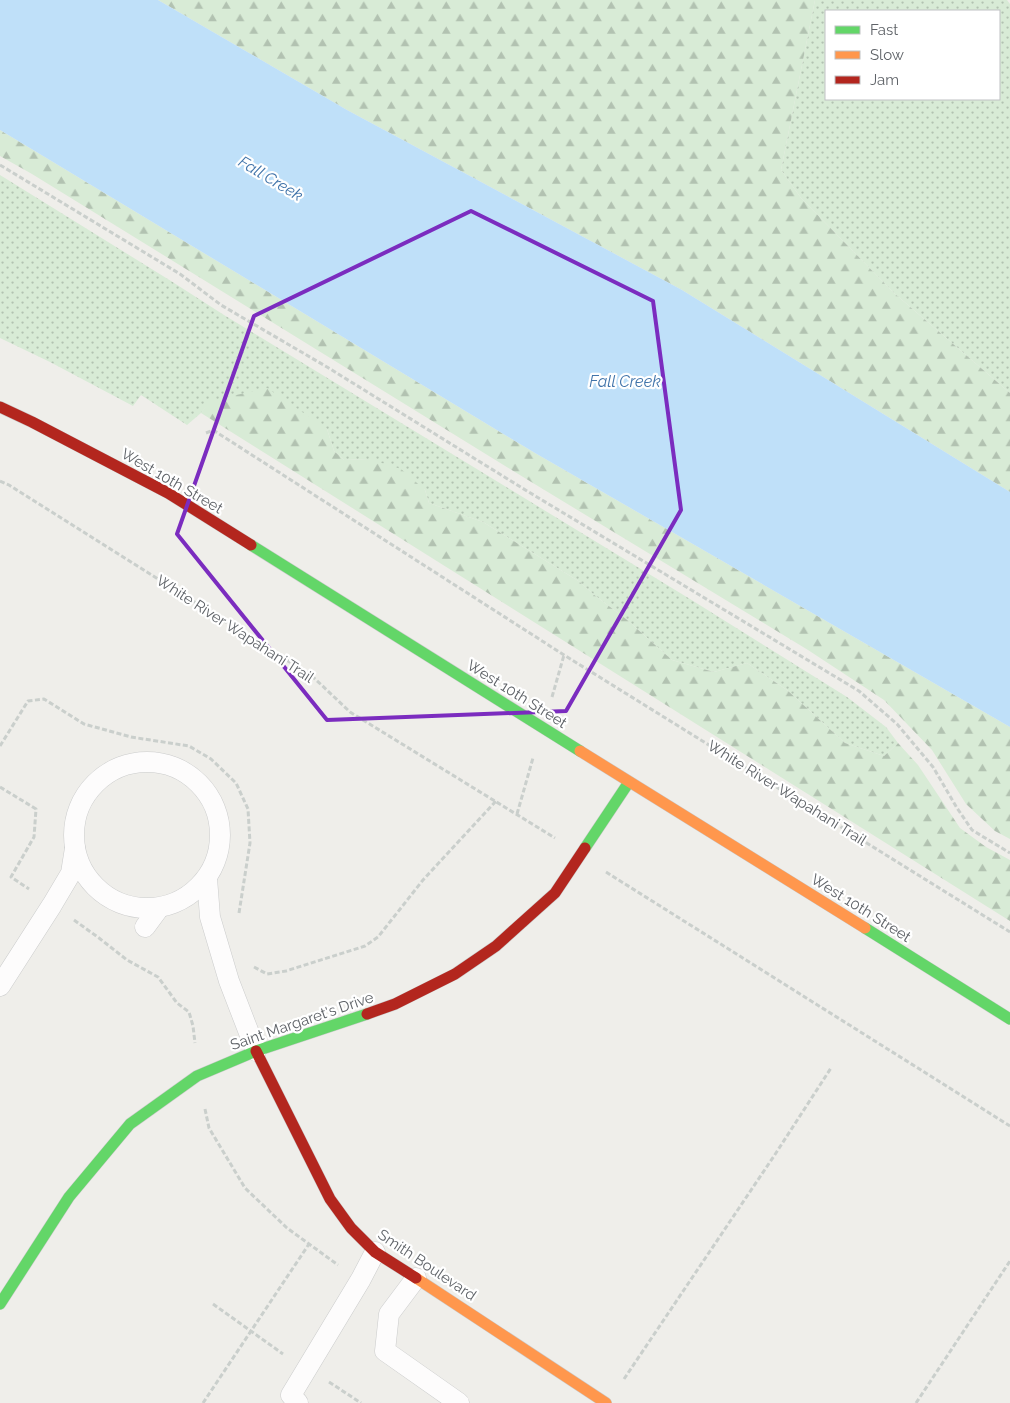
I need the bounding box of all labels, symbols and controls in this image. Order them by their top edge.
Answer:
legend [825,10,1000,100]
text: Fast [870,21,898,39]
text: Slow [870,46,904,64]
text: Jam [870,71,899,89]
water label: Fall Creek [235,152,307,205]
water label: Fall Creek [589,372,661,391]
street label: West 10th Street [118,445,226,517]
street label: White River Wapahani Trail [153,571,318,687]
street label: West 10th Street [464,656,570,732]
street label: White River Wapahani Trail [704,737,871,850]
street label: West 10th Street [808,870,914,946]
street label: Saint Margaret's Drive [228,988,376,1054]
street label: Smith Boulevard [374,1225,480,1305]

